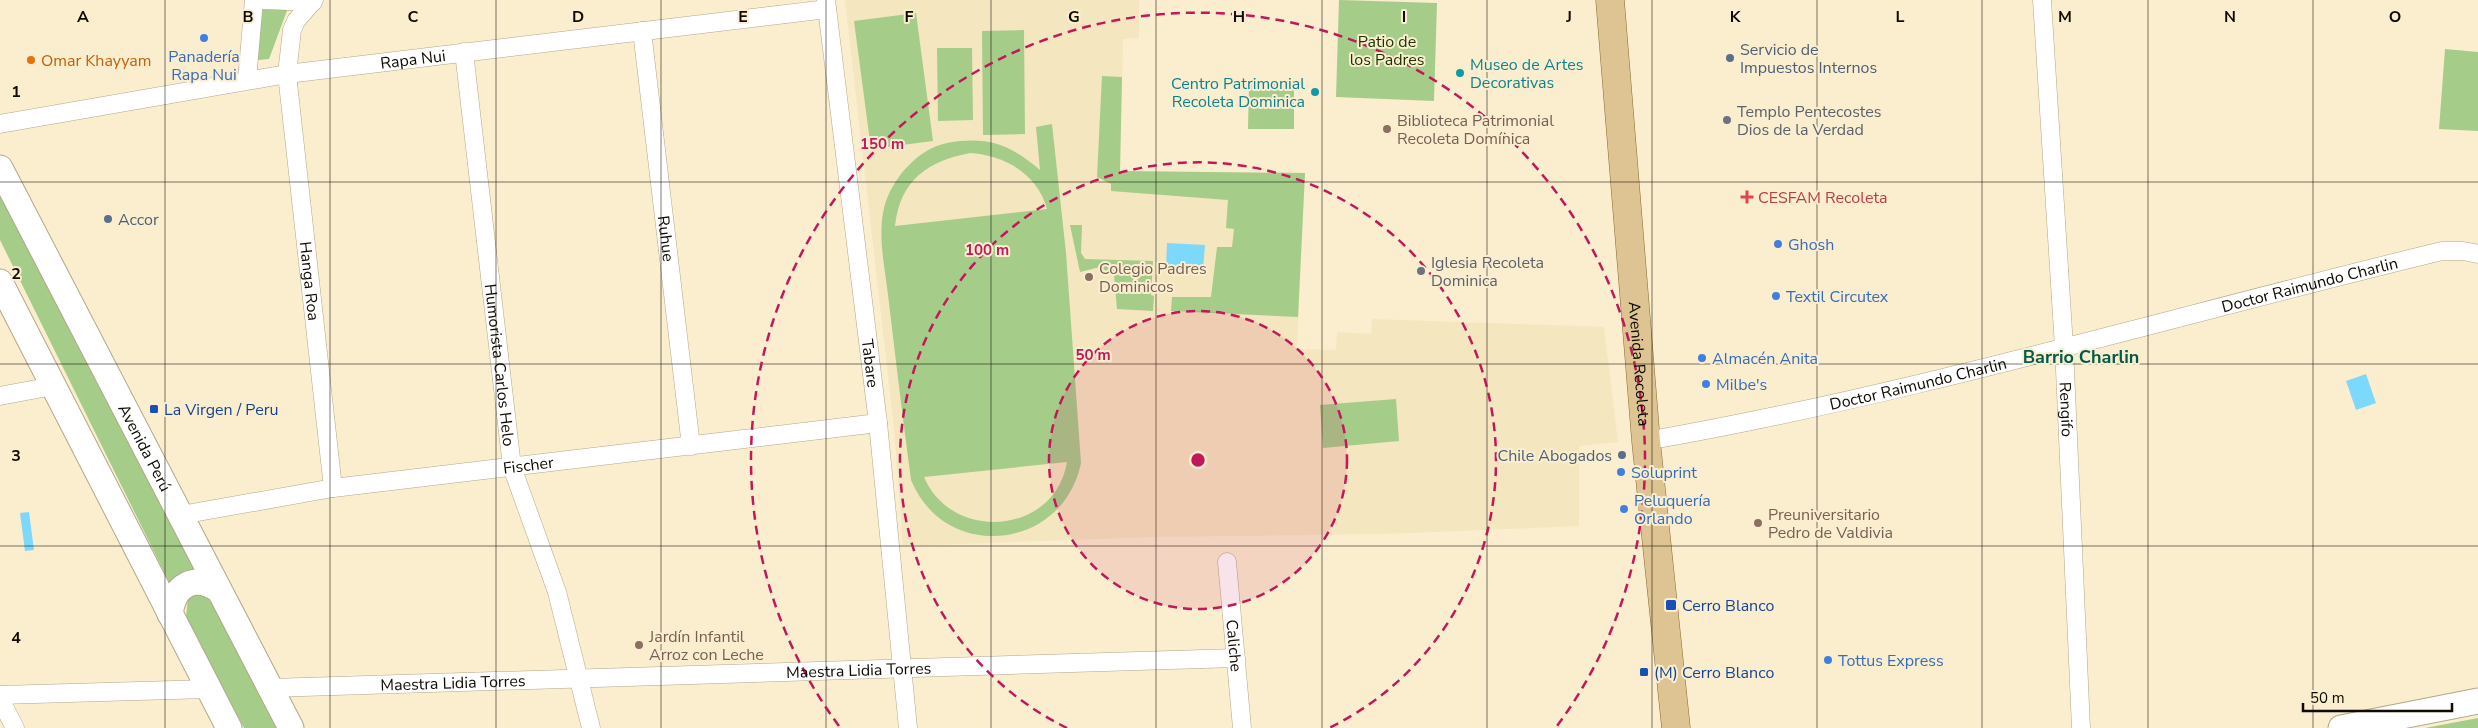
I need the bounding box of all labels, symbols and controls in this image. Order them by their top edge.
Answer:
text: A [77,6,89,28]
text: B [242,6,254,28]
text: C [408,6,419,28]
text: D [572,6,584,28]
text: E [738,6,748,28]
text: F [905,6,914,28]
text: G [1068,6,1080,28]
text: H [1233,6,1245,28]
text: I [1402,6,1406,28]
text: J [1565,6,1572,28]
text: K [1730,6,1742,28]
text: L [1896,6,1905,28]
text: M [2058,6,2072,28]
text: N [2224,6,2236,28]
text: O [2389,6,2401,28]
park label: Patio de los Padres [1350,31,1424,71]
marker: Panadería Rapa Nui [198,32,210,44]
place label: Servicio de Impuestos Internos [1740,39,1877,79]
street label: Rapa Nui [379,45,447,75]
place label: Panadería Rapa Nui [168,46,240,86]
place label: Omar Khayyam [41,50,152,72]
marker: Servicio de Impuestos Internos [1724,52,1736,64]
marker: Omar Khayyam [25,54,37,66]
place label: Museo de Artes Decorativas [1470,54,1583,94]
marker: Museo de Artes Decorativas [1454,67,1466,79]
place label: Centro Patrimonial Recoleta Dominica [1171,73,1305,113]
text: 1 [11,81,21,103]
marker: Centro Patrimonial Recoleta Dominica [1309,86,1321,98]
place label: Templo Pentecostes Dios de la Verdad [1737,101,1882,141]
place label: Biblioteca Patrimonial Recoleta Domínica [1397,110,1554,150]
marker: Templo Pentecostes Dios de la Verdad [1721,114,1733,126]
marker: Biblioteca Patrimonial Recoleta Domínica [1381,123,1393,135]
text: 150 m [860,134,904,154]
place label: CESFAM Recoleta [1758,187,1888,209]
marker: CESFAM Recoleta [1740,190,1754,204]
place label: Accor [118,209,159,231]
marker: Accor [102,213,114,225]
street label: Ruhue [652,214,679,263]
place label: Ghosh [1788,234,1834,256]
marker: Ghosh [1772,238,1784,250]
street label: Hanga Roa [294,240,324,322]
text: 100 m [965,240,1009,260]
place label: Iglesia Recoleta Dominica [1431,252,1544,292]
street label: Doctor Raimundo Charlin [2219,252,2400,318]
place label: Colegio Padres Dominicos [1099,258,1207,298]
text: 2 [11,263,21,285]
marker: Iglesia Recoleta Dominica [1415,265,1427,277]
marker: Colegio Padres Dominicos [1083,271,1095,283]
street label: Humorista Carlos Helo [479,283,520,448]
place label: Textil Circutex [1786,286,1889,308]
marker: Textil Circutex [1770,290,1782,302]
street label: Avenida Recoleta [1623,301,1655,427]
street label: Tabare [856,338,884,389]
text: 50 m [1075,345,1111,365]
district label: Barrio Charlin [2023,345,2139,369]
place label: Almacén Anita [1712,348,1818,370]
marker: Almacén Anita [1696,352,1708,364]
street label: Doctor Raimundo Charlin [1828,353,2009,416]
place label: Milbe's [1716,374,1767,396]
marker: Milbe's [1700,378,1712,390]
street label: Rengifo [2054,381,2078,437]
place label: La Virgen / Peru [164,399,278,421]
street label: Avenida Perú [113,400,176,495]
marker: La Virgen / Peru [148,403,160,415]
text: 3 [11,445,21,467]
place label: Chile Abogados [1497,445,1612,467]
marker: Chile Abogados [1616,449,1628,461]
centre of rings [1189,451,1207,469]
street label: Fischer [502,452,555,480]
place label: Soluprint [1631,462,1697,484]
marker: Soluprint [1615,466,1627,478]
place label: Peluquería Orlando [1634,490,1711,530]
marker: Peluquería Orlando [1618,503,1630,515]
place label: Preuniversitario Pedro de Valdivia [1768,504,1893,544]
marker: Preuniversitario Pedro de Valdivia [1752,517,1764,529]
place label: Cerro Blanco [1682,595,1774,617]
marker: Cerro Blanco [1664,598,1678,612]
street label: Caliche [1220,619,1247,673]
place label: Jardín Infantil Arroz con Leche [648,626,764,666]
text: 4 [11,627,21,649]
marker: Jardín Infantil Arroz con Leche [633,639,645,651]
place label: Tottus Express [1838,650,1944,672]
marker: Tottus Express [1822,654,1834,666]
street label: Maestra Lidia Torres [786,657,932,684]
place label: (M) Cerro Blanco [1654,662,1774,684]
marker: (M) Cerro Blanco [1638,666,1650,678]
street label: Maestra Lidia Torres [380,670,526,697]
scale bar [2303,680,2452,712]
text: 50 m [2310,688,2345,708]

